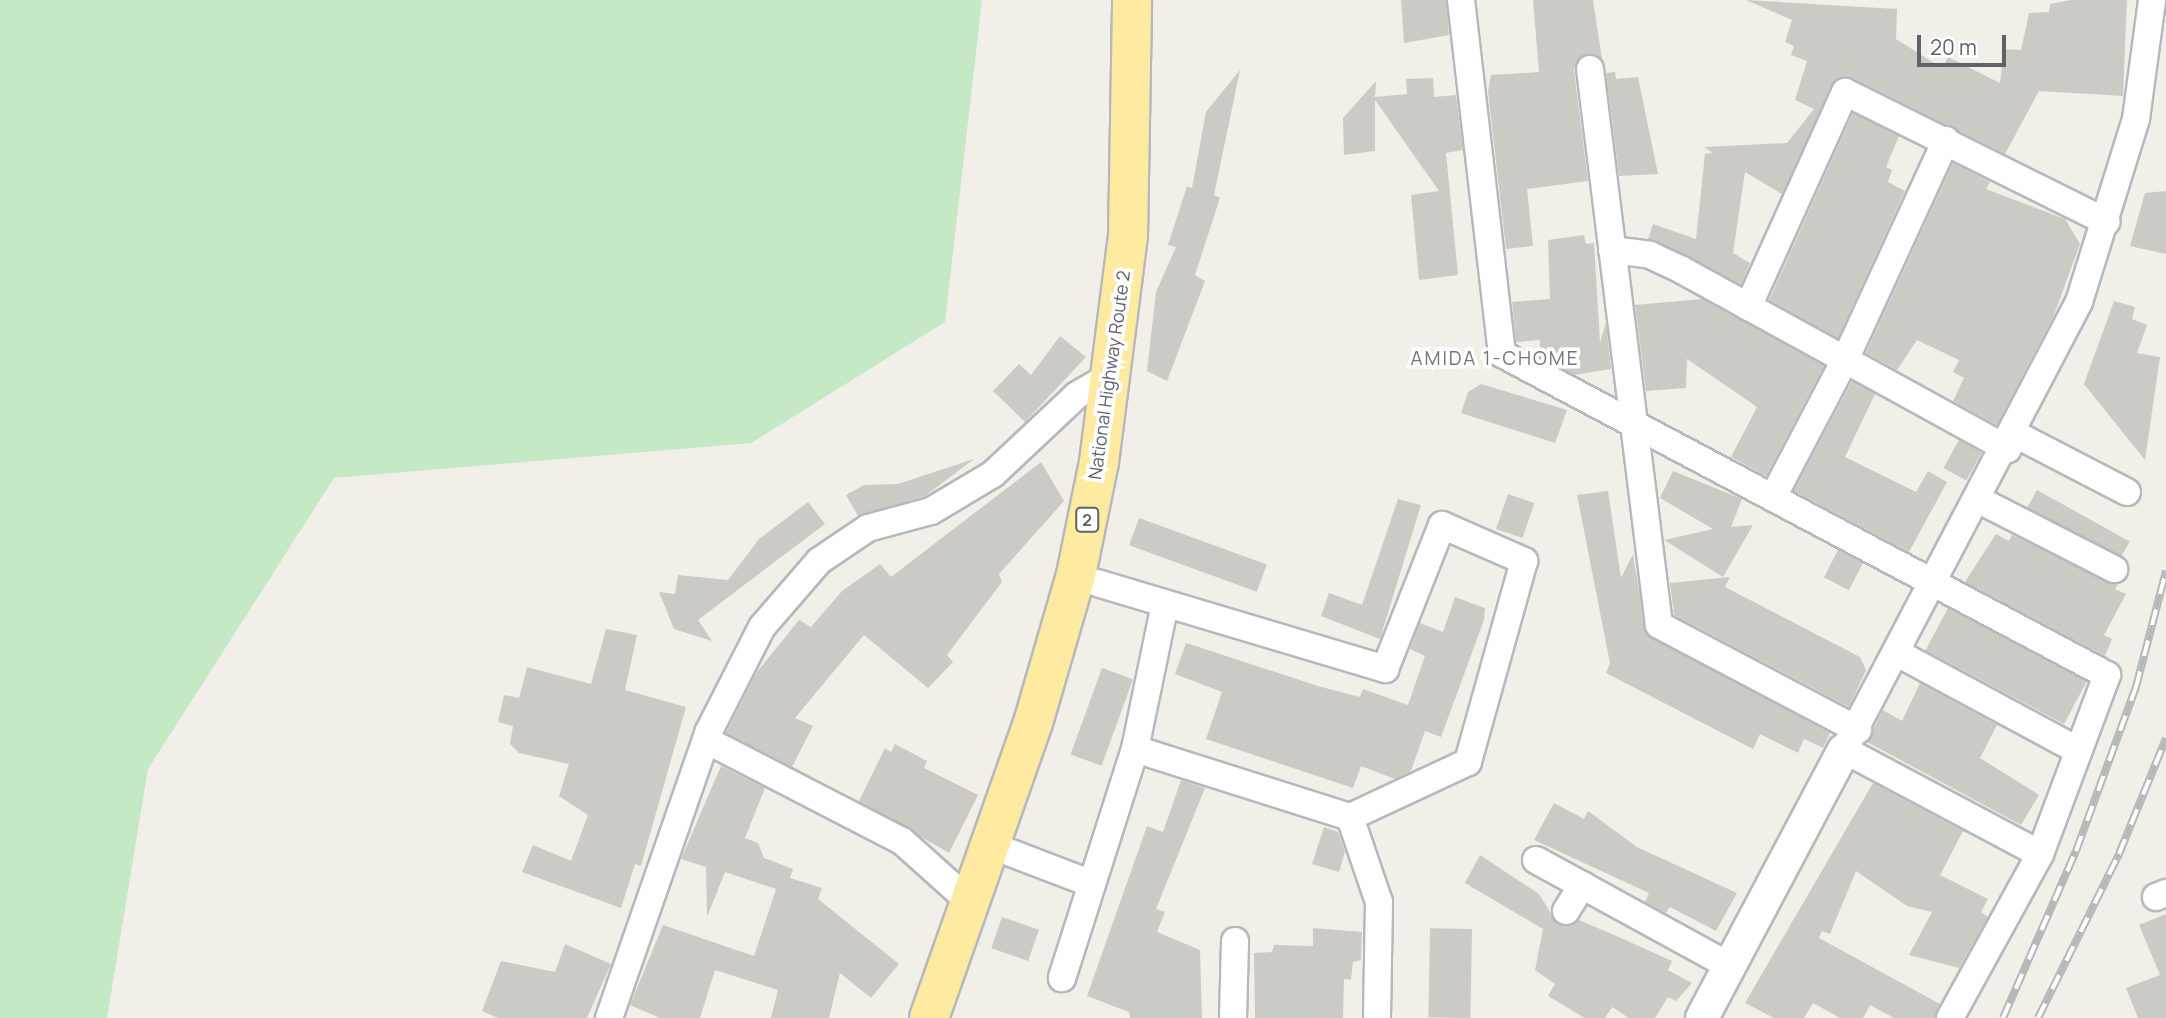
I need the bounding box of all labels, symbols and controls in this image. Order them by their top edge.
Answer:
scale bar [1921,21,2010,65]
text: 20 m [1930,33,1977,61]
street label: National Highway Route 2 [1084,269,1134,481]
district label: AMIDA 1-CHOME [1412,348,1578,370]
road number: 2 [1075,508,1099,533]

